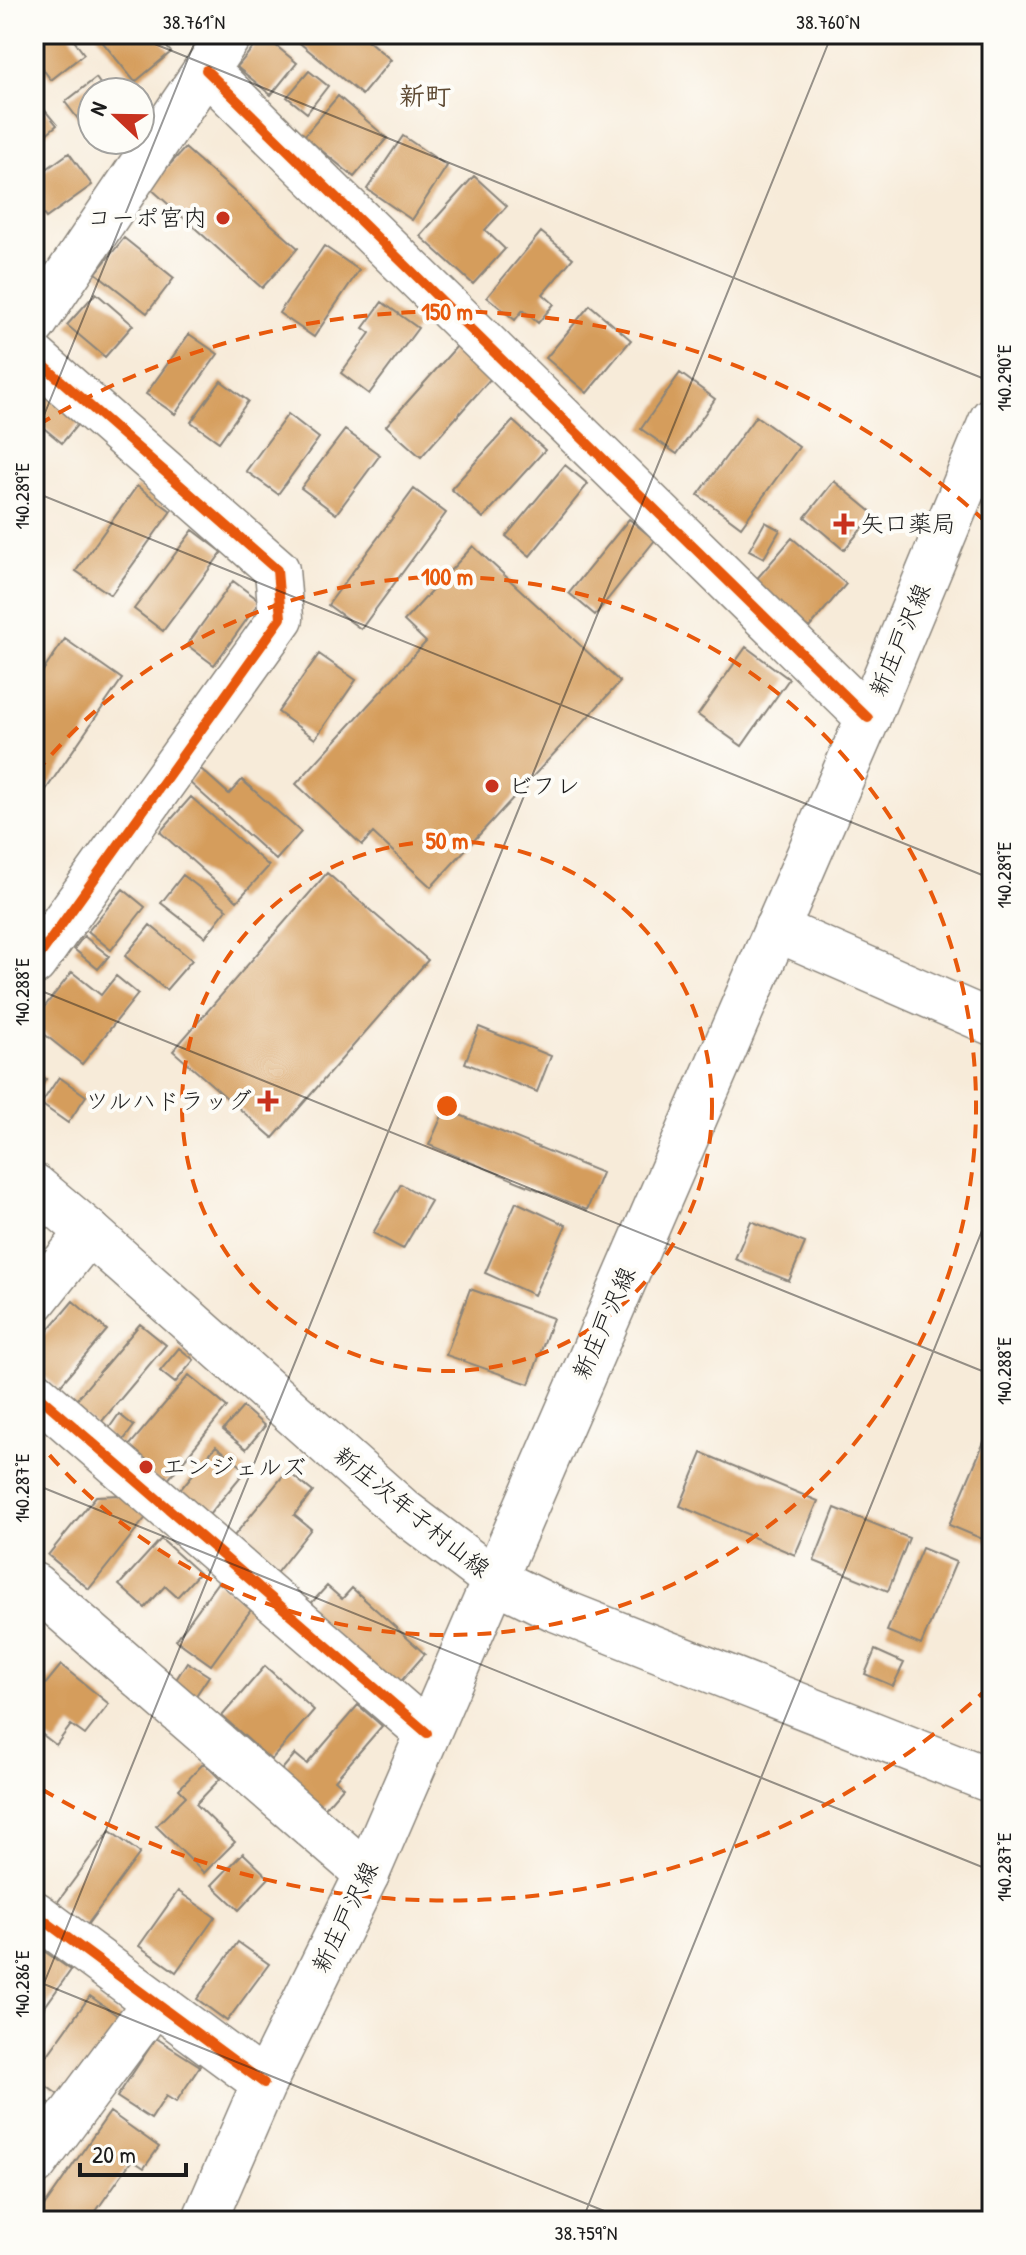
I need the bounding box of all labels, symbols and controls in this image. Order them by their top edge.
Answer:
text: 38.761°N [163,8,225,35]
text: 38.760°N [796,8,860,35]
north arrow [76,76,156,156]
district label: 新町 [399,78,451,113]
text: N [81,97,114,120]
place label: コーポ宮内 [87,201,207,233]
marker: コーポ宮内 [214,209,232,227]
text: 150 m [421,295,473,327]
text: 140.290°E [990,344,1017,412]
text: 140.289°E [8,462,35,529]
place label: 矢口薬局 [860,507,956,539]
marker: 矢口薬局 [835,515,853,533]
text: 100 m [421,560,473,592]
street label: 新庄戸沢線 [861,578,937,701]
place label: ビフレ [508,769,580,801]
marker: ビフレ [483,777,501,795]
text: 50 m [426,824,468,856]
text: 140.289°E [990,841,1017,908]
text: 140.288°E [8,958,35,1026]
place label: ツルハドラッグ [85,1084,252,1116]
marker: ツルハドラッグ [259,1092,277,1110]
centre of rings [433,1092,461,1120]
street label: 新庄戸沢線 [564,1261,642,1384]
text: 140.288°E [990,1337,1017,1405]
street label: 新庄次年子村山線 [328,1438,497,1584]
place label: エンジェルズ [162,1450,306,1482]
text: 140.287°E [8,1453,35,1523]
marker: エンジェルズ [137,1458,155,1476]
text: 140.287°E [990,1832,1017,1902]
street label: 新庄戸沢線 [303,1856,385,1978]
text: 140.286°E [8,1950,35,2018]
scale bar [80,2127,186,2177]
text: 20 m [92,2138,136,2170]
text: 38.759°N [555,2219,617,2246]

